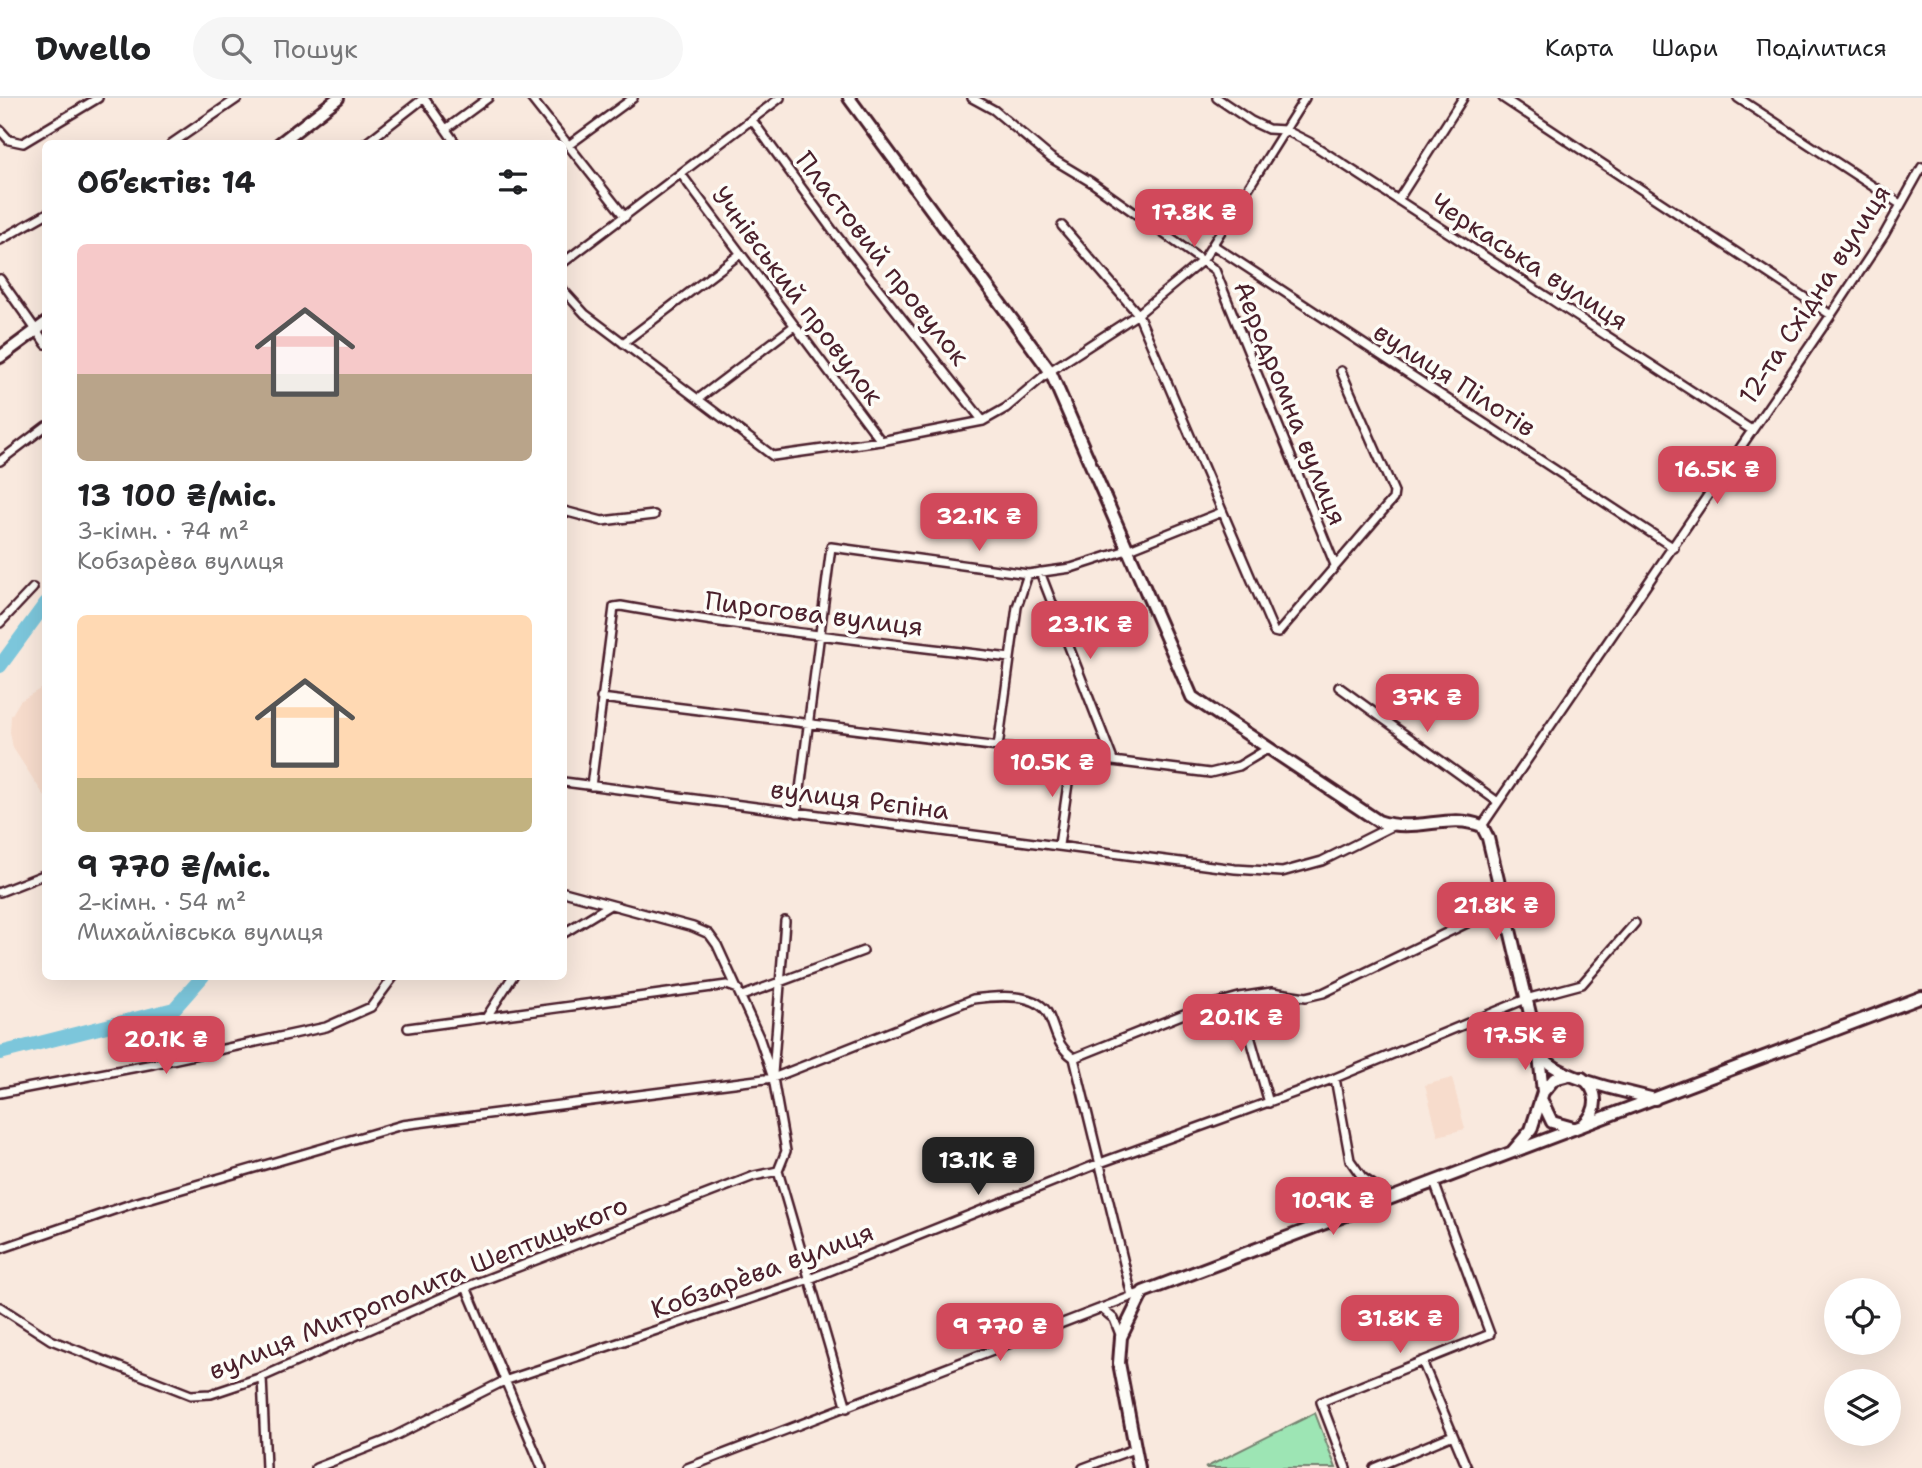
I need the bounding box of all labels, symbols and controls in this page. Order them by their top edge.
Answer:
search box [193,17,683,80]
text: Dwello [35,26,151,71]
icon: search [217,29,255,67]
text: Пошук [273,31,358,66]
text: Карта [1545,32,1613,64]
text: Шари [1651,32,1718,64]
text: Поділитися [1756,32,1887,64]
street label: Пластовий провулок [788,144,978,372]
text: Об’єктів: 14 [77,162,256,203]
icon: filters [494,163,532,201]
street label: 12-та Східна вулиця [1730,177,1898,411]
street label: Учнівський провулок [704,178,892,412]
street label: Черкаська вулиця [1424,184,1636,338]
pin: 17.8K ₴ [1129,190,1259,249]
text: 17.8K ₴ [1151,197,1237,227]
street label: Аеродромна вулиця [1226,276,1356,530]
icon: home [242,289,368,415]
street label: вулиця Пілотів [1367,314,1543,444]
pin: 16.5K ₴ [1652,446,1782,506]
text: 16.5K ₴ [1674,454,1760,484]
text: 13 100 ₴/міс. [77,475,277,516]
pin: 32.1K ₴ [914,494,1044,553]
text: 32.1K ₴ [936,501,1022,531]
text: 3-кімн. · 74 m² [77,516,249,546]
text: Кобзарèва вулиця [77,546,285,576]
street label: Пирогова вулиця [703,582,925,644]
pin: 23.1K ₴ [1025,602,1155,661]
text: 23.1K ₴ [1047,609,1133,639]
icon: home [242,660,368,786]
pin: 37K ₴ [1378,674,1476,734]
text: 37K ₴ [1392,682,1462,712]
pin: 10.5K ₴ [987,740,1117,799]
text: 10.5K ₴ [1010,747,1094,777]
street label: вулиця Рєпіна [769,771,951,827]
text: 9 770 ₴/міс. [77,846,271,887]
pin: 21.8K ₴ [1431,882,1561,942]
text: 2-кімн. · 54 m² [77,887,246,917]
text: 21.8K ₴ [1453,890,1539,920]
text: Михайлівська вулиця [77,917,324,947]
pin: 20.1K ₴ [1176,995,1306,1054]
text: 20.1K ₴ [1199,1002,1283,1032]
pin: 17.5K ₴ [1460,1012,1590,1072]
pin: 20.1K ₴ [101,1016,231,1076]
text: 17.5K ₴ [1483,1020,1567,1050]
text: 20.1K ₴ [124,1024,208,1054]
pin: 13.1K ₴ [913,1138,1043,1197]
text: 13.1K ₴ [938,1145,1018,1175]
pin: 10.9K ₴ [1268,1178,1398,1237]
text: 10.9K ₴ [1291,1185,1375,1215]
street label: вулиця Митрополита Шептицького [203,1187,633,1387]
street label: Кобзарèва вулиця [646,1213,878,1327]
map controls [1824,1278,1901,1446]
button: locate [1824,1278,1901,1355]
pin: 31.8K ₴ [1335,1296,1465,1355]
text: 31.8K ₴ [1357,1303,1443,1333]
pin: 9 770 ₴ [935,1304,1065,1363]
text: 9 770 ₴ [952,1311,1048,1341]
button: layers [1824,1369,1901,1446]

